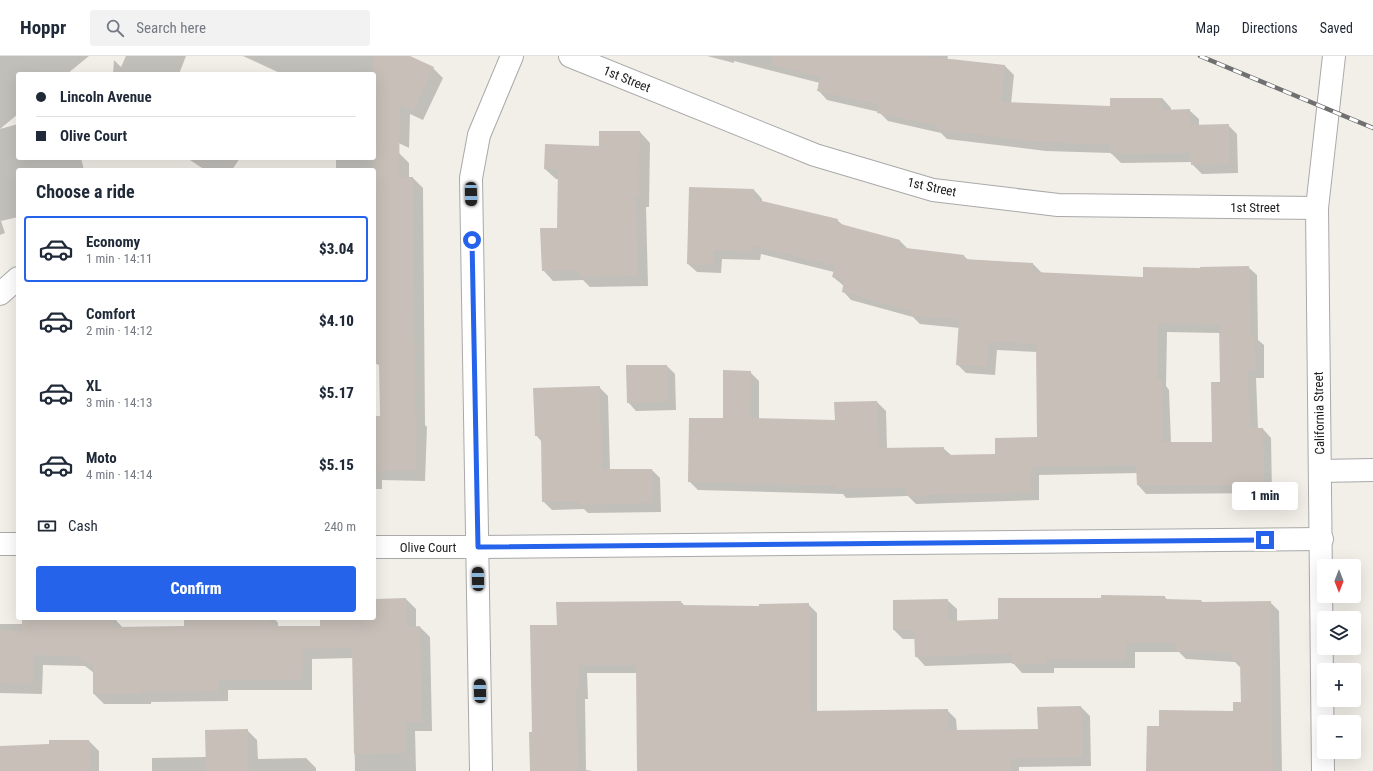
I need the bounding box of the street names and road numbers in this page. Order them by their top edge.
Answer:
street label: 1st Street [601,63,653,95]
street label: 1st Street [906,175,958,200]
street label: 1st Street [1230,200,1280,215]
street label: California Street [1311,371,1327,455]
street label: Olive Court [400,540,456,555]

